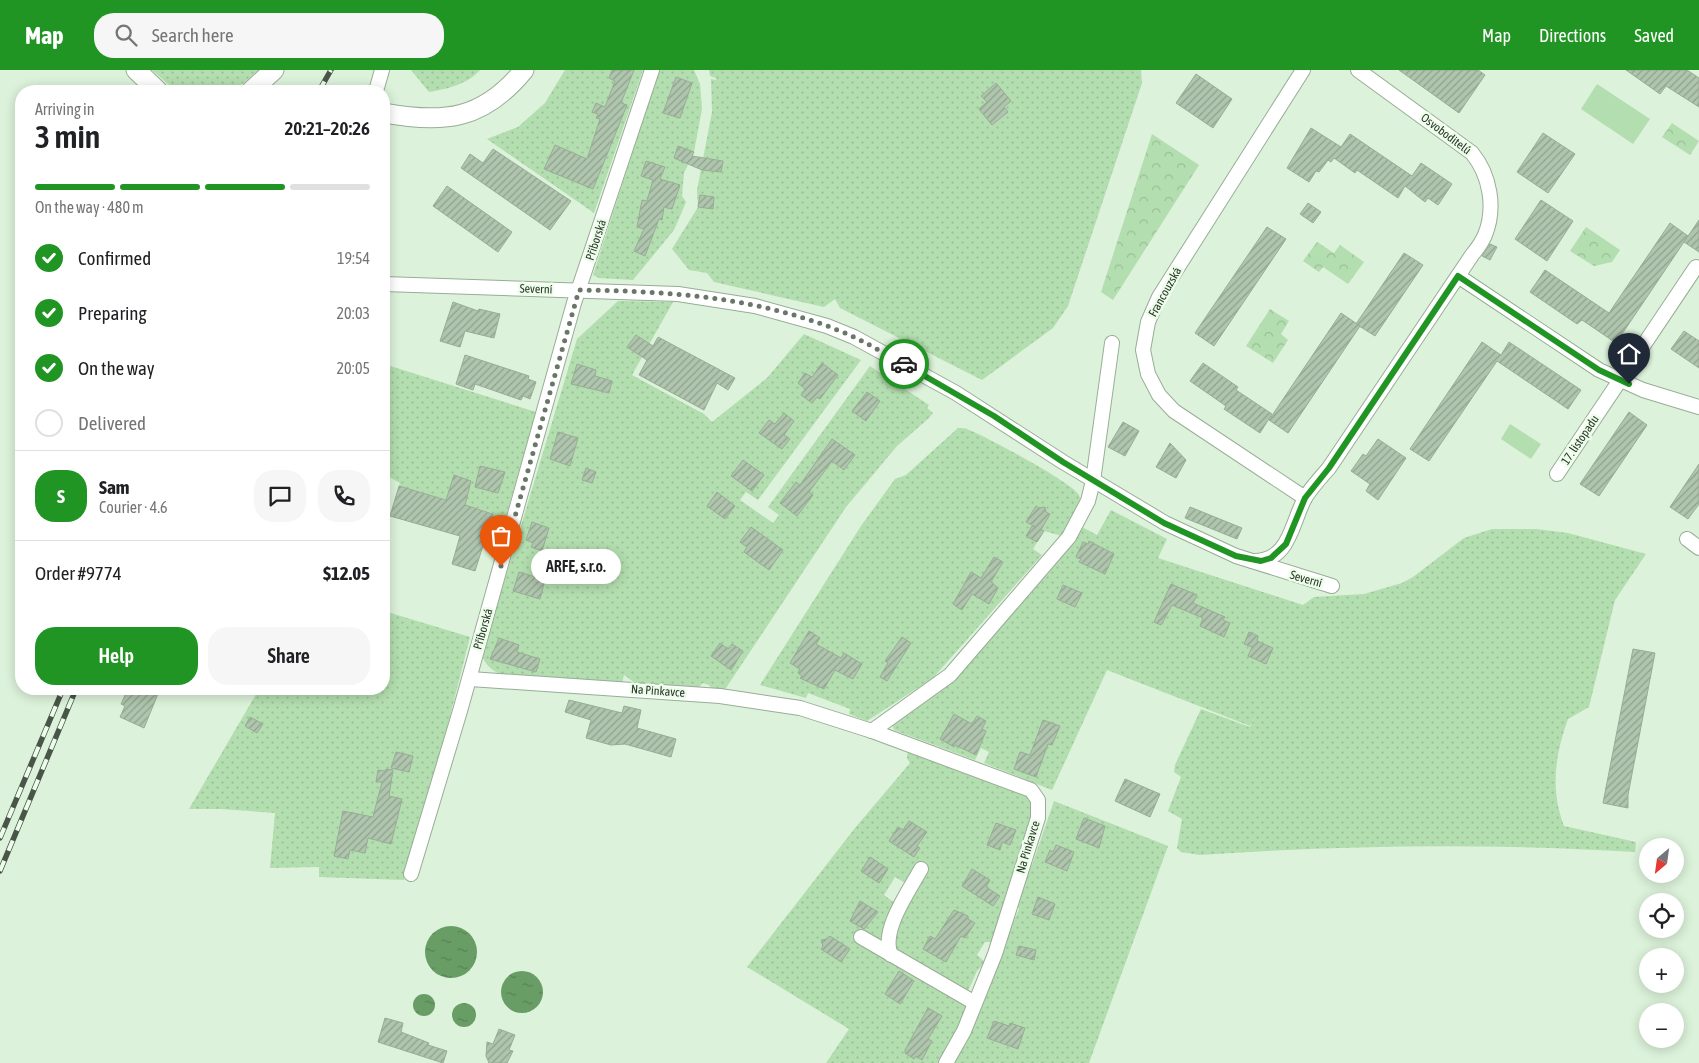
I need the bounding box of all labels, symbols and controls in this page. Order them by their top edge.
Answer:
search box [94,13,444,58]
icon: search [112,21,140,49]
text: Map [25,22,64,49]
text: Search here [152,24,234,46]
text: Map [1482,25,1511,46]
text: Directions [1539,25,1606,46]
text: Saved [1634,25,1674,46]
text: Arriving in [35,100,95,118]
street label: Osvoboditelů [1418,111,1474,158]
text: 20:21–20:26 [284,117,370,139]
text: 3 min [35,118,100,155]
text: On the way · 480 m [35,198,144,216]
street label: Příborská [583,218,609,262]
icon: check [35,244,63,272]
text: Confirmed [78,247,151,269]
text: 19:54 [337,249,370,267]
street label: Francouzská [1146,265,1184,319]
street label: Severní [519,281,553,297]
icon: check [35,299,63,327]
text: Preparing [78,302,147,324]
text: 20:03 [336,304,370,322]
pin [1608,333,1650,384]
courier [879,339,929,389]
icon: home [1615,340,1643,368]
icon: car [890,350,918,378]
icon: check [35,354,63,382]
text: On the way [78,357,155,379]
text: 20:05 [336,359,370,377]
text: Delivered [78,412,146,434]
street label: 17. listopadu [1558,412,1602,468]
button: chat [254,470,306,522]
button: phone [318,470,370,522]
text: Sam [99,476,130,498]
text: S [57,485,65,507]
text: Courier · 4.6 [99,498,168,516]
pin [480,515,522,566]
icon: bag [487,522,515,550]
callout: ARFE, s.r.o. [531,548,621,584]
text: ARFE, s.r.o. [546,557,606,575]
text: Order #9774 [35,562,122,584]
text: $12.05 [323,562,370,584]
street label: Severní [1288,568,1324,590]
street label: Příborská [470,607,496,651]
button: Help [35,627,198,685]
button: Share [208,627,370,685]
street label: Na Pinkavce [631,682,685,700]
street label: Na Pinkavce [1013,819,1043,875]
north arrow [1639,838,1684,882]
map controls [1639,838,1684,1048]
button: locate [1639,893,1684,938]
button: + [1639,948,1684,993]
button: − [1639,1003,1684,1048]

